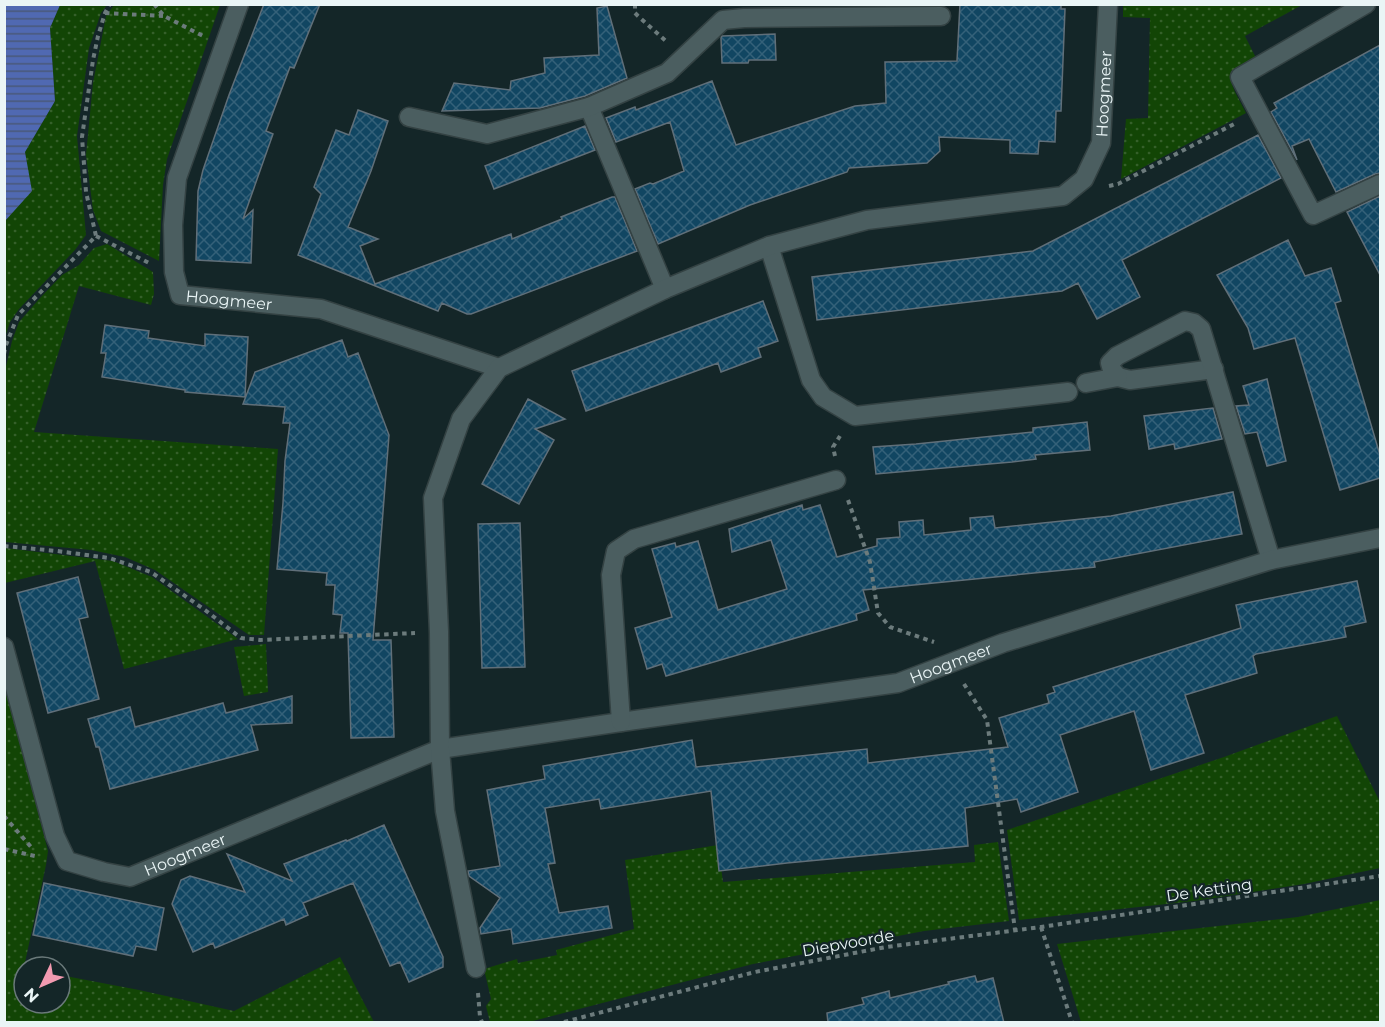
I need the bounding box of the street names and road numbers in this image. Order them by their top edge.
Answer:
street label: Hoogmeer [1092,50,1115,138]
street label: Hoogmeer [185,286,273,314]
street label: Hoogmeer [907,639,995,687]
street label: Hoogmeer [141,829,229,880]
street label: De Ketting [1165,875,1253,905]
street label: Diepvoorde [801,926,895,960]

